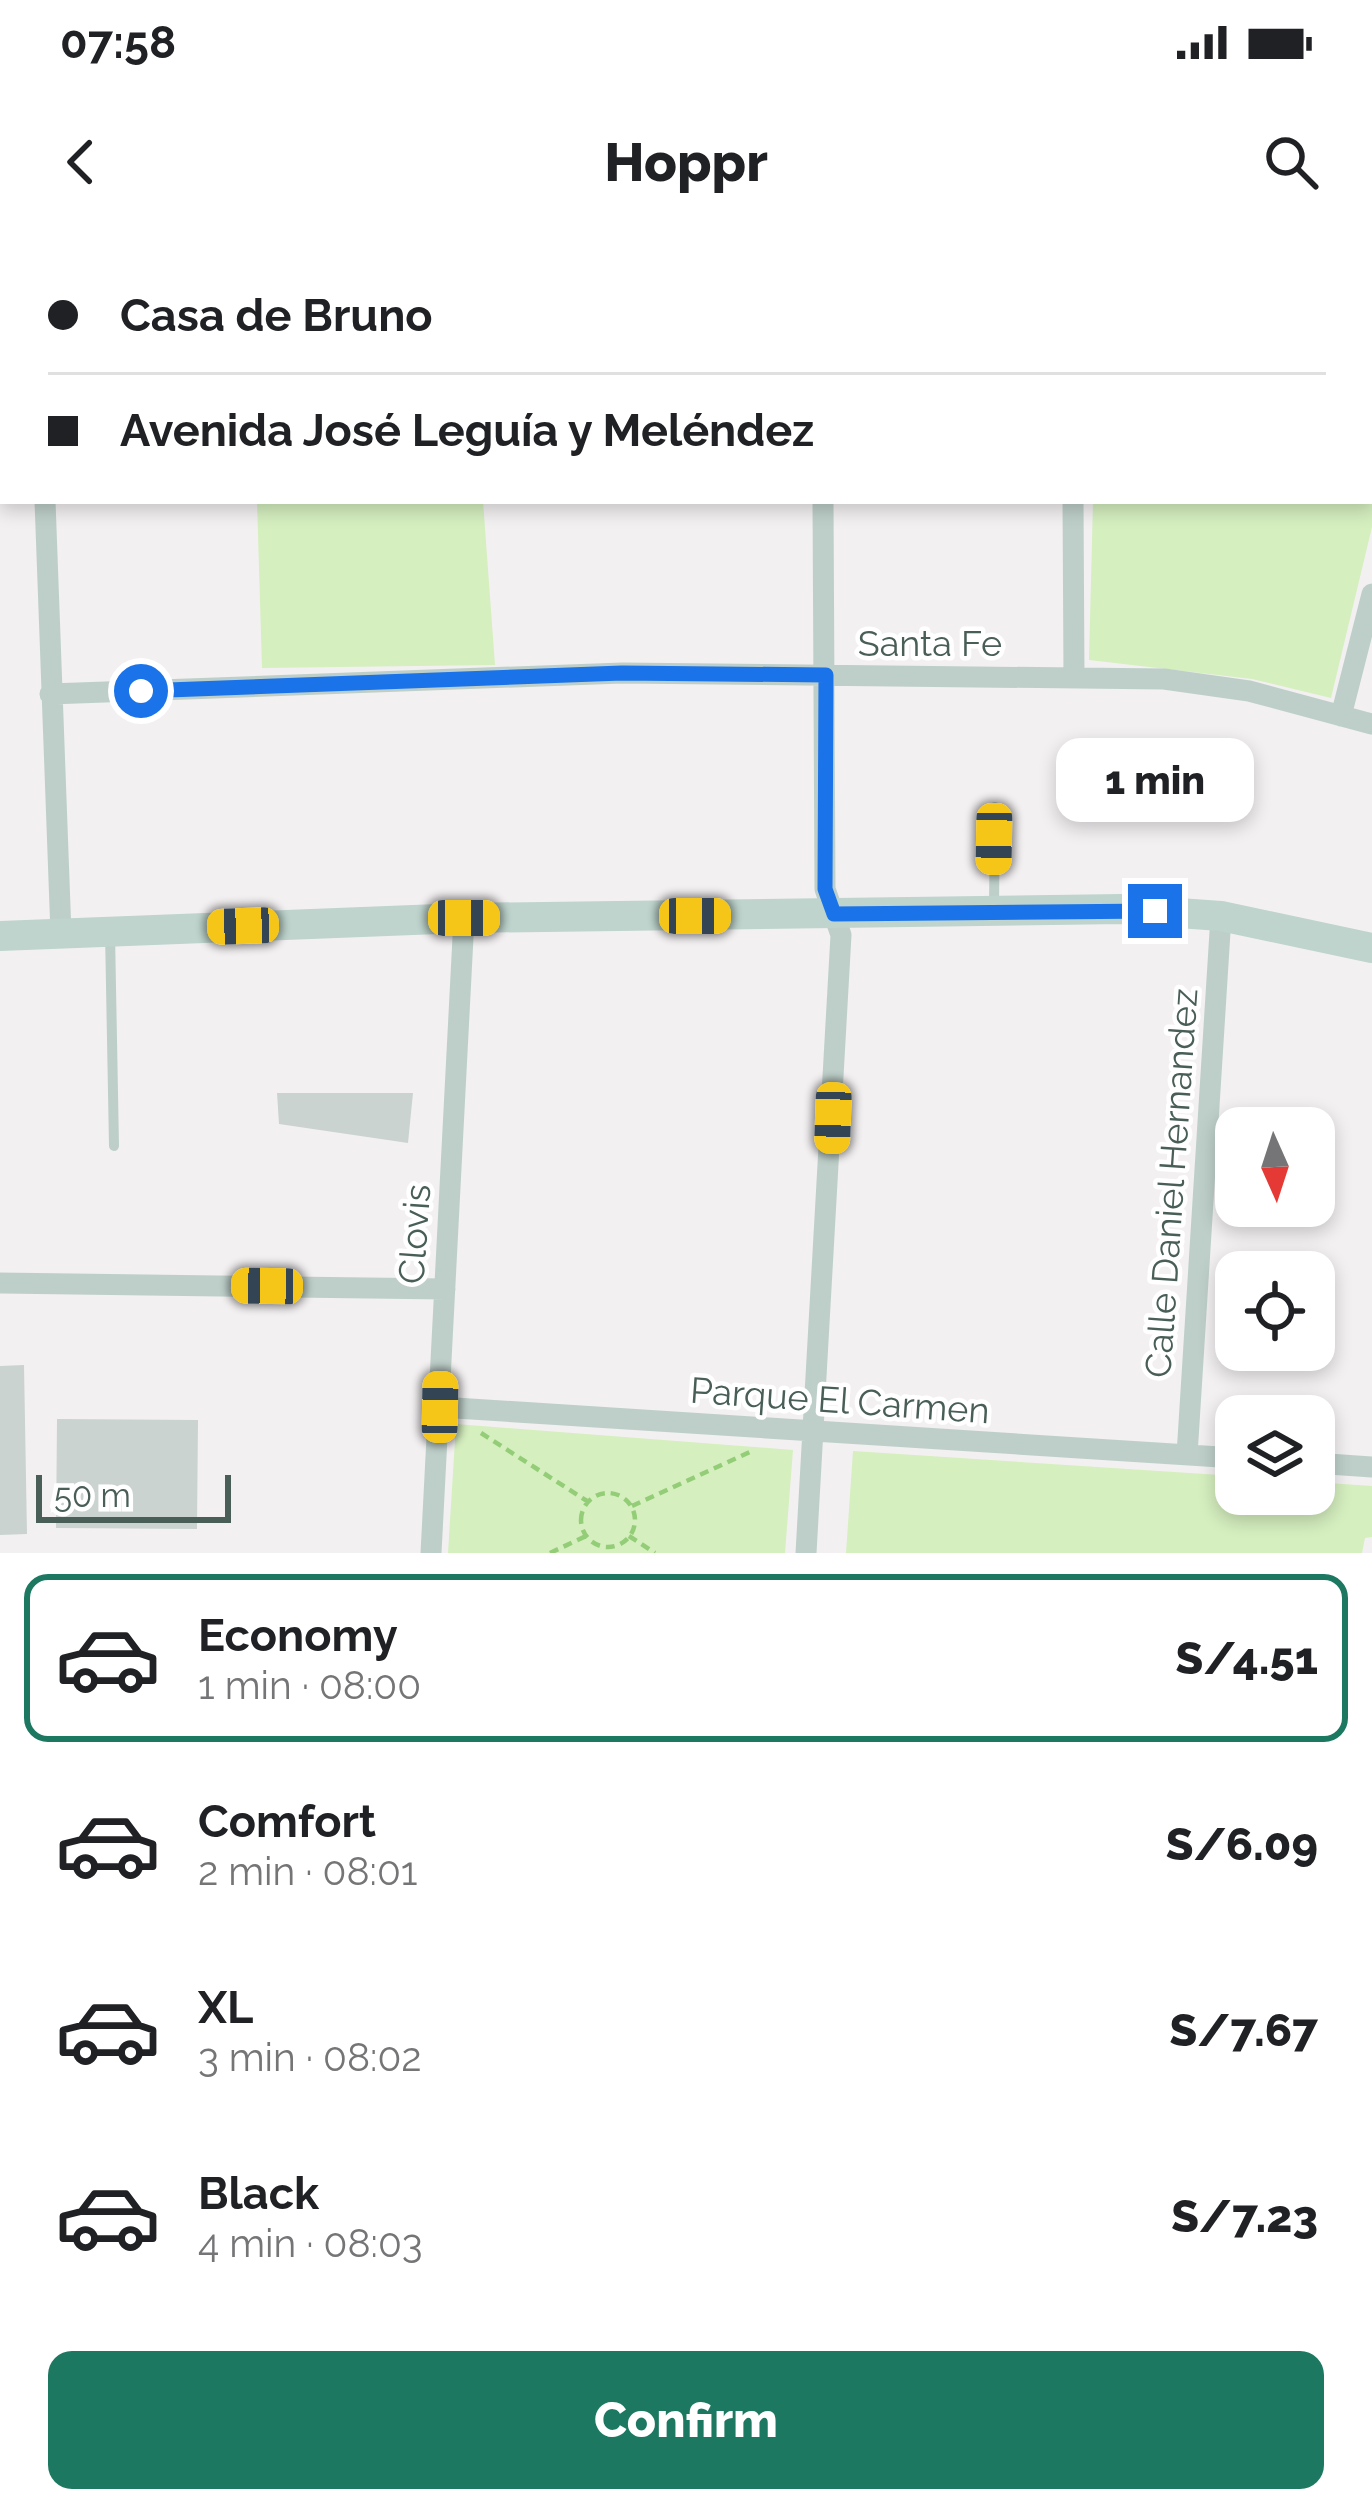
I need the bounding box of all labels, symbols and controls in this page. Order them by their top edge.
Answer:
text: 07:58 [60,16,176,69]
icon: back [48,129,114,195]
icon: search [1258,129,1324,195]
text: Hoppr [604,130,768,194]
text: Casa de Bruno [120,289,433,342]
text: Avenida José Leguía y Meléndez [120,404,814,457]
street label: Santa Fe [858,622,1002,664]
route start [114,664,168,718]
callout: 1 min [1056,737,1254,821]
text: 1 min [1105,757,1205,803]
car [975,803,1013,875]
route end [1128,884,1182,938]
car [659,898,731,934]
car [428,900,500,936]
car [206,907,280,945]
street label: Calle Daniel Hernandez [1136,987,1206,1379]
car [814,1081,852,1155]
north arrow [1215,1107,1335,1227]
map controls [1215,1107,1335,1515]
street label: Clovis [390,1183,438,1285]
button: locate [1215,1251,1335,1371]
car [231,1267,303,1305]
street label: Parque El Carmen [689,1369,991,1431]
car [421,1371,459,1443]
button: layers [1215,1395,1335,1515]
scale bar [36,1469,231,1522]
text: 50 m [54,1476,131,1515]
icon: car [54,1604,162,1712]
text: Economy [198,1609,398,1662]
text: S/4.51 [1176,1632,1318,1685]
text: 1 min · 08:00 [198,1662,421,1708]
icon: car [54,1790,162,1898]
text: Comfort [198,1795,376,1848]
text: S/6.09 [1166,1818,1318,1871]
text: 2 min · 08:01 [198,1848,418,1894]
icon: car [54,1976,162,2084]
text: XL [198,1981,253,2034]
text: S/7.67 [1170,2004,1318,2057]
text: 3 min · 08:02 [198,2034,422,2080]
icon: car [54,2162,162,2270]
text: Black [198,2167,319,2220]
text: S/7.23 [1171,2190,1318,2243]
text: 4 min · 08:03 [198,2220,423,2266]
button: Confirm [48,2351,1324,2489]

